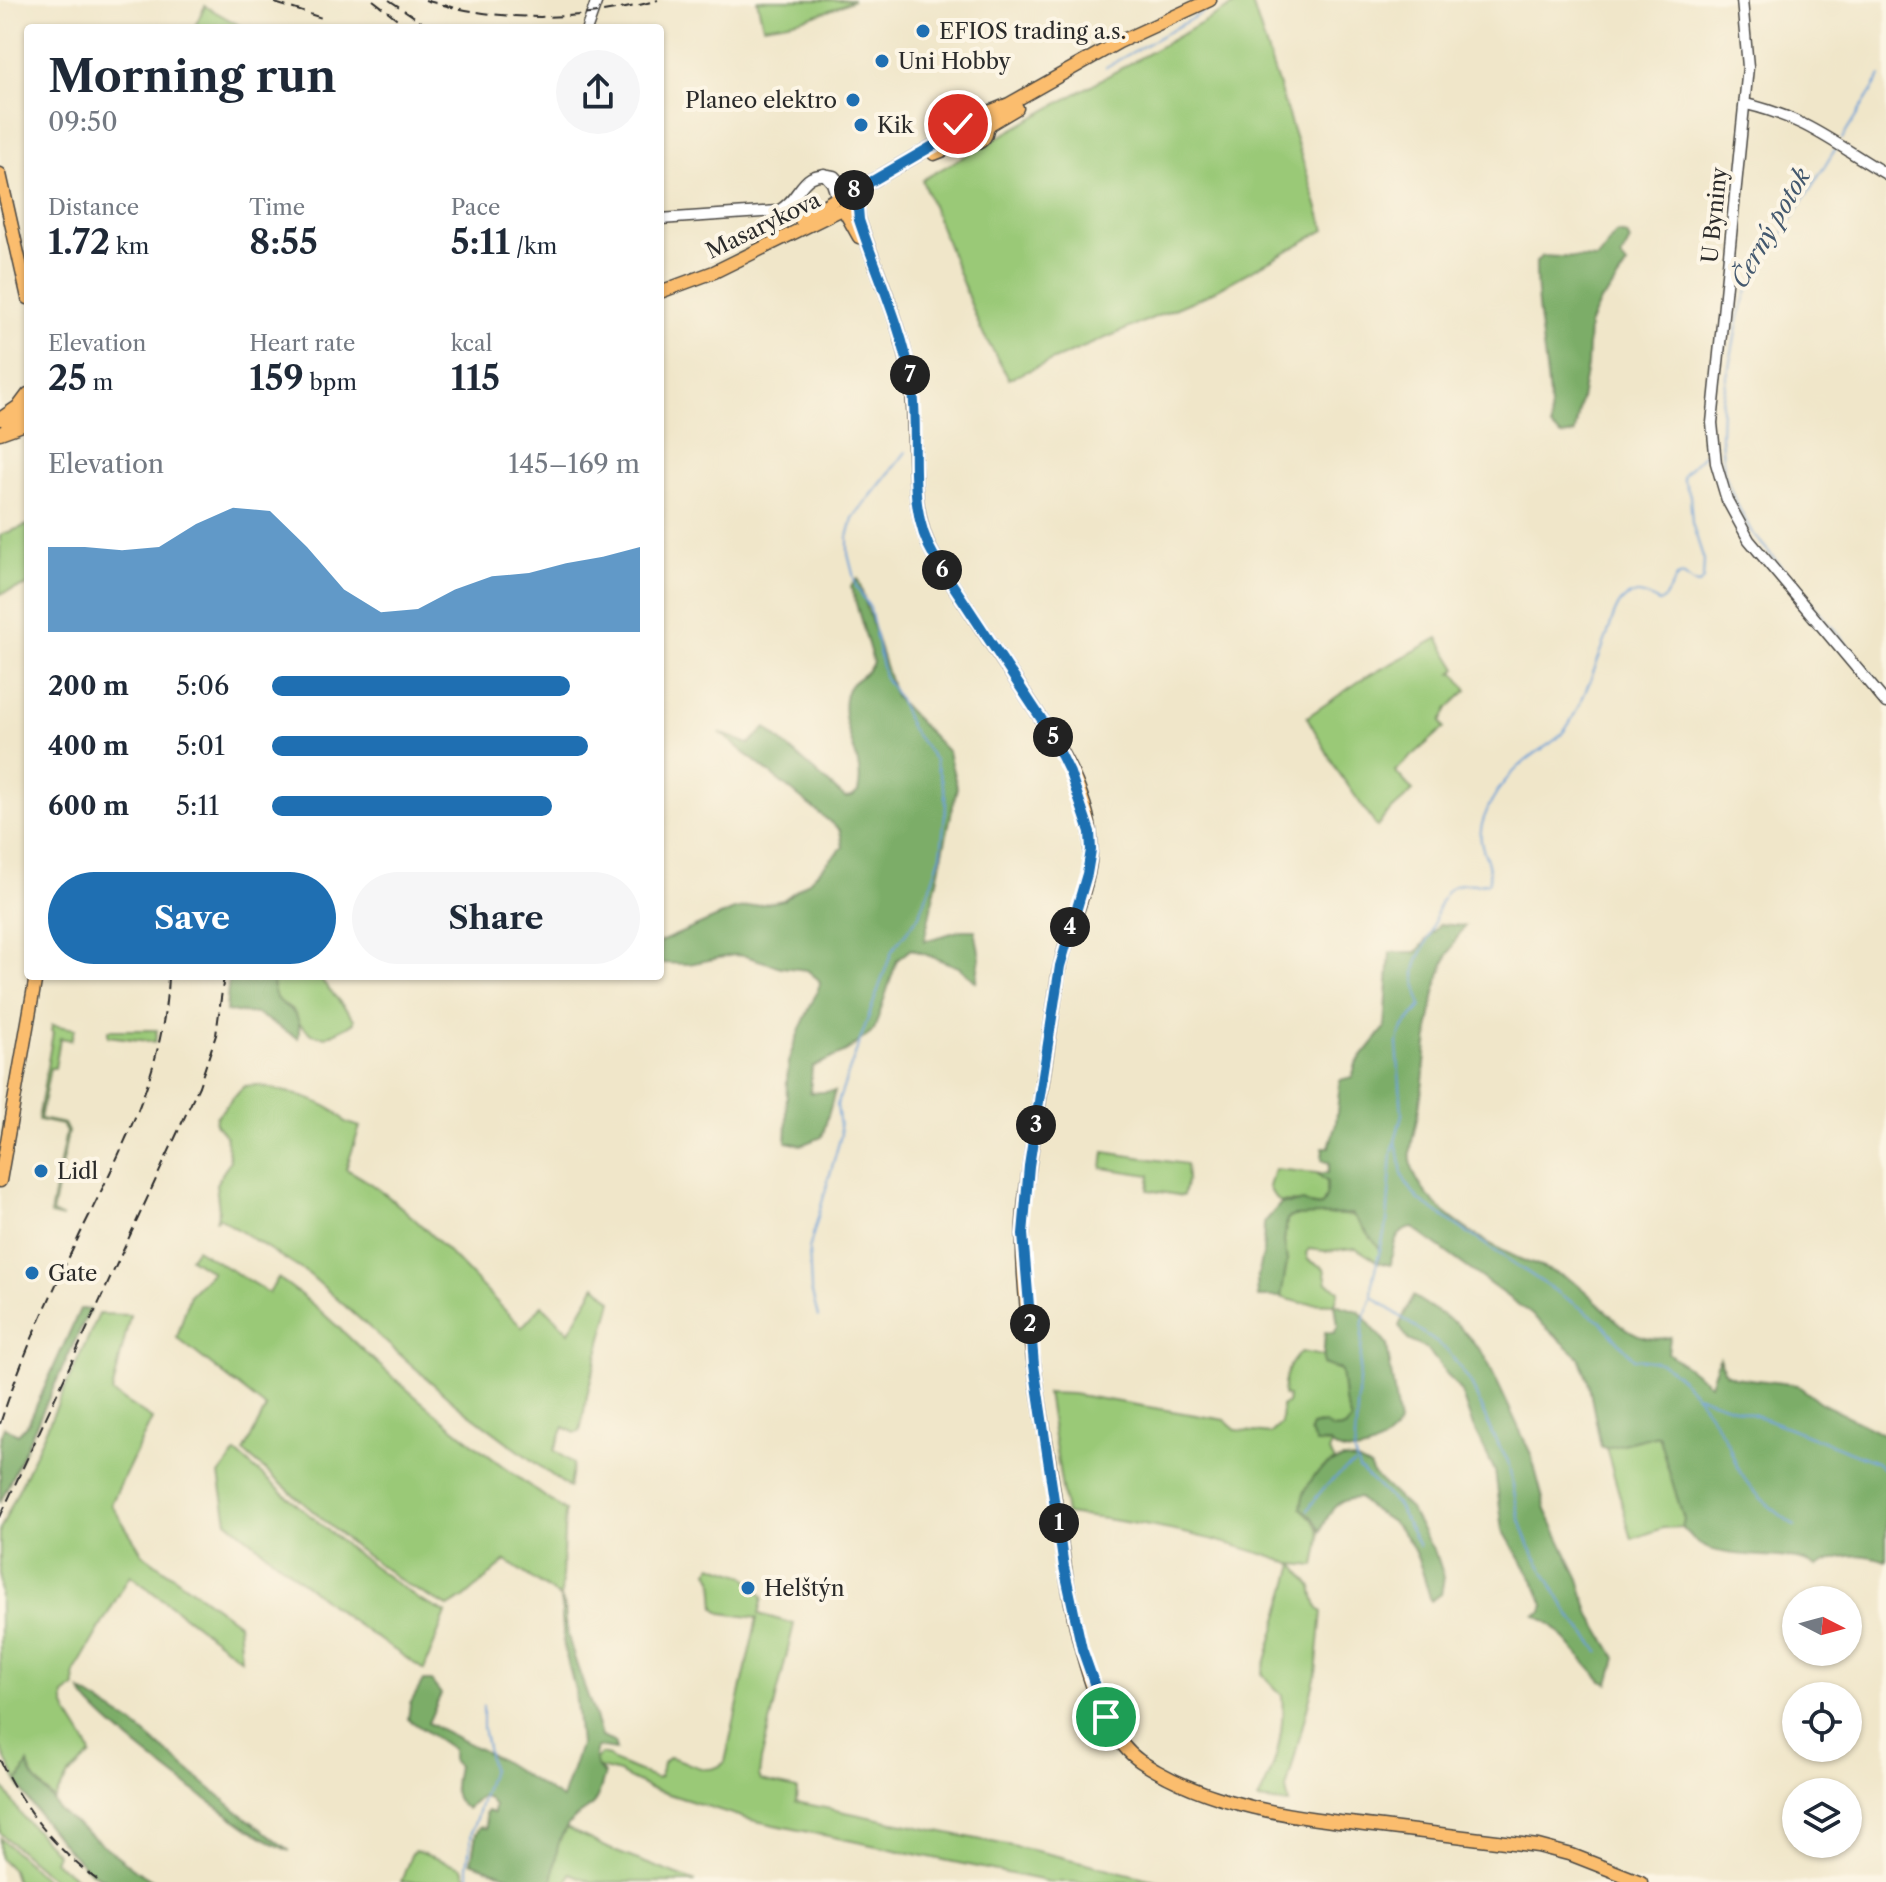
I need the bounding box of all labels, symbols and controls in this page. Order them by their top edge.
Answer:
place label: EFIOS trading a.s. [939,18,1126,45]
marker: EFIOS trading a.s. [914,22,932,40]
place label: Uni Hobby [898,48,1012,75]
text: Morning run [48,49,337,103]
button: share [556,50,640,134]
marker: Uni Hobby [873,52,891,70]
place label: Planeo elektro [685,87,837,114]
pin [924,90,992,158]
marker: Planeo elektro [844,91,862,109]
icon: check [936,102,980,146]
text: 09:50 [48,106,118,138]
place label: Kik [877,112,915,139]
marker: Kik [852,116,870,134]
water label: Černý potok [1724,162,1817,293]
street label: U Byniny [1696,165,1733,264]
pin: 8 [834,170,874,210]
text: 8 [847,176,861,203]
street label: Masarykova [702,186,825,265]
text: Distance [48,194,139,221]
text: Time [249,194,305,221]
text: Pace [451,194,500,221]
text: 1.72 [48,221,110,263]
text: 8:55 [249,221,318,263]
text: 5:11 [451,221,510,263]
text: km [110,233,149,260]
text: /km [510,233,557,260]
text: Elevation [48,330,146,357]
text: Heart rate [249,330,355,357]
text: kcal [451,330,492,357]
pin: 7 [890,355,930,395]
text: 25 [48,357,87,399]
text: 159 [249,357,304,399]
text: 115 [451,357,500,399]
text: 7 [904,361,916,388]
text: m [87,369,113,396]
text: bpm [304,369,357,396]
text: Elevation [48,448,164,480]
text: 145–169 m [508,448,640,480]
pin: 6 [922,550,962,590]
text: 6 [935,556,949,583]
text: 200 m [48,670,129,702]
text: 5:06 [176,670,229,702]
pin: 5 [1033,717,1073,757]
text: 5 [1047,723,1059,750]
text: 400 m [48,730,129,762]
text: 5:01 [176,730,225,762]
text: 600 m [48,790,129,822]
text: 5:11 [176,790,219,822]
button: Save [48,872,336,964]
button: Share [352,872,640,964]
pin: 4 [1050,907,1090,947]
text: 4 [1063,913,1077,940]
pin: 3 [1016,1105,1056,1145]
text: 3 [1030,1111,1042,1138]
place label: Lidl [57,1158,99,1185]
marker: Lidl [32,1162,50,1180]
place label: Gate [48,1260,97,1287]
marker: Gate [23,1264,41,1282]
pin: 2 [1010,1304,1050,1344]
text: 2 [1024,1310,1037,1337]
pin: 1 [1039,1503,1079,1543]
text: 1 [1054,1509,1064,1536]
place label: Helštýn [764,1575,845,1602]
marker: Helštýn [739,1579,757,1597]
north arrow [1782,1586,1862,1666]
map controls [1782,1586,1862,1858]
button: locate [1782,1682,1862,1762]
pin [1072,1683,1140,1751]
icon: arrive [1084,1695,1128,1739]
button: layers [1782,1778,1862,1858]

